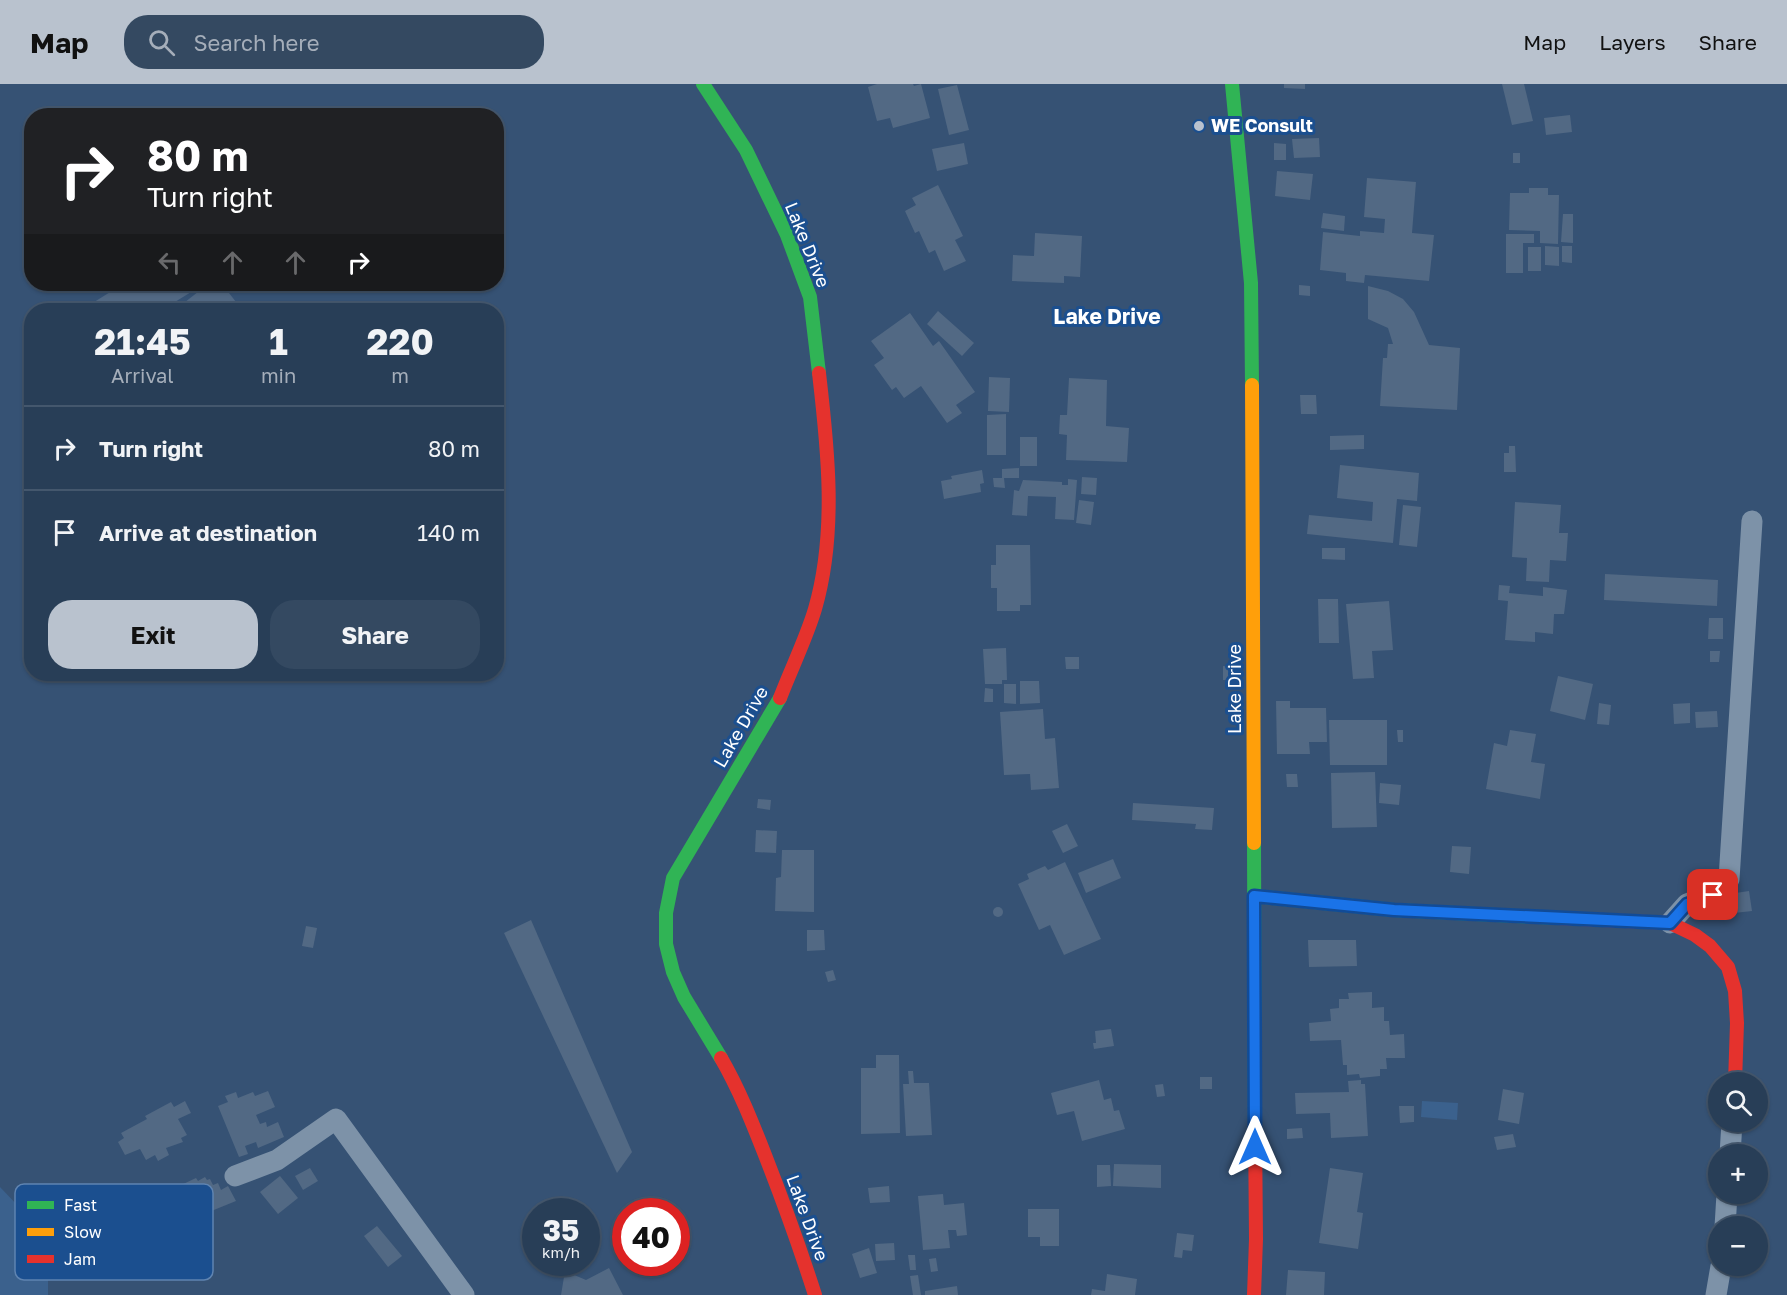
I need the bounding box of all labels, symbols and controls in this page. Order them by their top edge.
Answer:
search box [124,15,544,69]
text: Map [30,26,88,59]
icon: search [145,26,178,59]
text: Search here [193,29,319,56]
text: Map [1523,29,1566,55]
text: Layers [1599,29,1666,55]
text: Share [1699,29,1757,55]
place label: WE Consult [1211,114,1313,136]
marker: WE Consult [1192,119,1206,133]
text: 80 m [147,130,248,180]
icon: right [48,132,126,210]
text: Turn right [147,181,273,213]
street label: Lake Drive [781,199,835,290]
icon: left [153,246,186,279]
icon: ahead [216,246,249,279]
icon: ahead [279,246,312,279]
icon: right [342,246,375,279]
district label: Lake Drive [1053,303,1161,329]
text: 21:45 [94,320,191,363]
text: 1 [269,320,288,363]
text: 220 [366,320,434,363]
text: Arrival [111,363,174,387]
text: min [261,363,296,387]
text: m [391,363,409,387]
icon: right [48,432,81,465]
text: Turn right [99,435,203,462]
text: 80 m [428,435,480,462]
icon: arrive [48,516,81,549]
text: Arrive at destination [99,519,317,546]
text: 140 m [417,519,480,546]
button: Exit [48,600,258,669]
button: Share [270,600,480,669]
street label: Lake Drive [1223,644,1245,734]
street label: Lake Drive [708,682,772,771]
pin [1687,869,1738,920]
icon: arrive [1696,878,1729,911]
map controls [1708,1072,1768,1276]
button: search [1708,1072,1768,1132]
position arrow [1223,1115,1287,1179]
button: + [1708,1144,1768,1204]
street label: Lake Drive [782,1172,834,1264]
legend [15,1184,213,1280]
text: Fast [64,1195,97,1215]
speed limit sign: 40 [612,1198,690,1276]
text: 35 [543,1212,579,1248]
button: − [1708,1216,1768,1276]
text: Slow [64,1222,102,1242]
text: km/h [542,1243,580,1261]
text: Jam [64,1249,96,1269]

